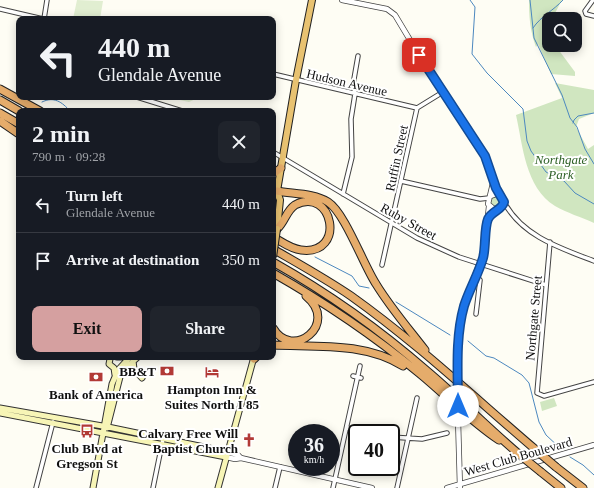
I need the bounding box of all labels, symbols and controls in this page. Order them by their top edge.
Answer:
map controls [542,12,582,52]
button: search [542,12,582,52]
icon: left [32,32,84,84]
text: 440 m [98,32,170,63]
pin [402,38,436,72]
icon: arrive [408,44,430,66]
text: Glendale Avenue [98,65,221,85]
street label: Hudson Avenue [305,66,389,99]
text: 2 min [32,121,90,147]
button: close [218,121,260,163]
street label: Ruffin Street [382,123,411,193]
text: 790 m · 09:28 [32,149,105,164]
park label: Northgate Park [534,152,588,182]
text: Turn left [66,188,123,204]
icon: left [32,194,54,216]
text: 440 m [222,196,260,212]
street label: Ruby Street [378,200,440,243]
text: Glendale Avenue [66,205,155,220]
icon: arrive [32,250,54,272]
text: Arrive at destination [66,252,199,268]
text: 350 m [222,252,260,268]
street label: Northgate Street [522,274,545,361]
button: Exit [32,306,142,352]
button: Share [150,306,260,352]
bank icon: BB&T [159,363,175,379]
place label: BB&T [119,364,156,379]
hotel icon: Hampton Inn & Suites North I 85 [204,364,220,380]
bank icon: Bank of America [88,369,104,385]
place label: Hampton Inn & Suites North I 85 [165,382,260,412]
position arrow [437,385,479,427]
place label: Bank of America [49,387,143,402]
bus stop icon: Club Blvd at Gregson St [79,423,95,439]
speed limit sign: 40 [348,424,400,476]
place label: Calvary Free Will Baptist Church [138,426,239,456]
church icon: Calvary Free Will Baptist Church [241,432,257,448]
text: 36 [304,434,324,456]
street label: West Club Boulevard [462,434,574,479]
place label: Club Blvd at Gregson St [52,441,123,471]
text: km/h [304,454,324,465]

